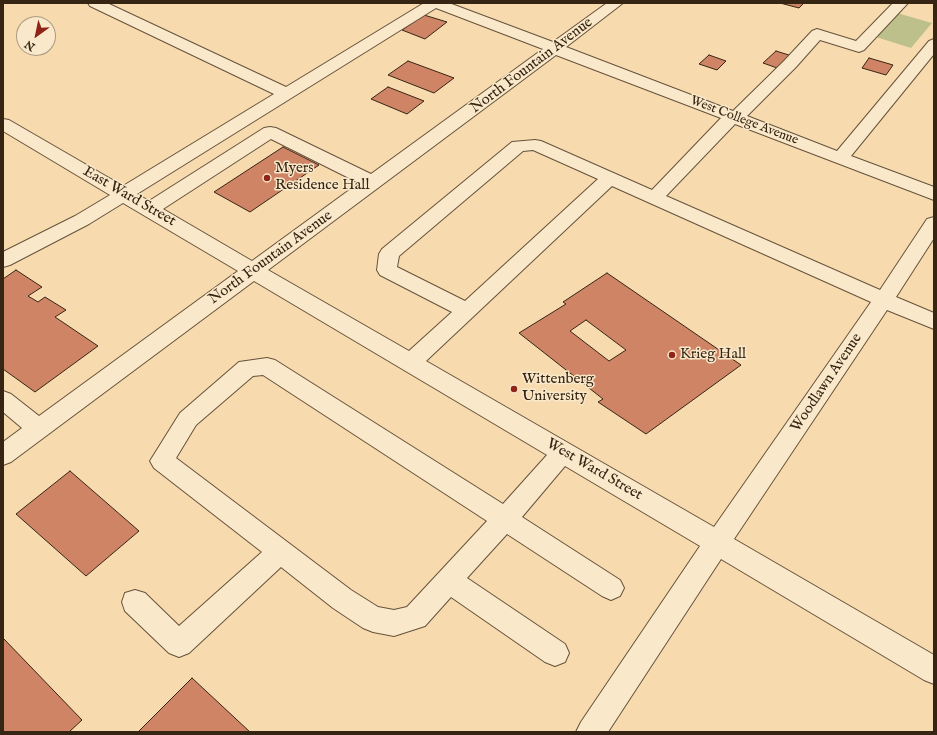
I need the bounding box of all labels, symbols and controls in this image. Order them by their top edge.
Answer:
street label: North Fountain Avenue [467,14,597,118]
north arrow [16,16,56,56]
text: N [22,37,38,54]
street label: West College Avenue [688,93,800,149]
place label: Myers Residence Hall [275,160,369,195]
street label: East Ward Street [79,163,179,231]
marker: Myers Residence Hall [262,173,272,183]
street label: North Fountain Avenue [206,207,336,309]
street label: Woodlawn Avenue [787,330,867,436]
place label: Krieg Hall [680,346,746,364]
marker: Krieg Hall [667,350,677,360]
place label: Wittenberg University [522,371,594,406]
marker: Wittenberg University [509,384,519,394]
street label: West Ward Street [543,435,645,505]

